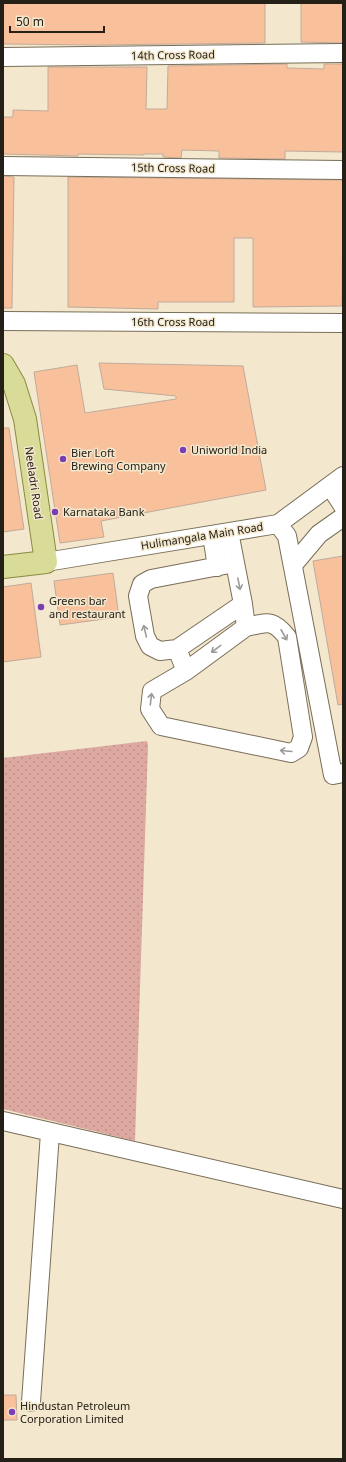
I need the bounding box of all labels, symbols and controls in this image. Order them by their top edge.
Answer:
scale bar [10,8,104,34]
text: 50 m [16,13,44,30]
street label: 14th Cross Road [131,46,215,63]
street label: 15th Cross Road [131,159,215,176]
street label: 16th Cross Road [131,314,215,329]
place label: Uniworld India [191,442,267,457]
place label: Bier Loft Brewing Company [71,445,166,473]
marker: Uniworld India [178,445,188,455]
street label: Neeladri Road [22,446,47,520]
marker: Bier Loft Brewing Company [58,454,68,464]
place label: Karnataka Bank [63,504,145,519]
marker: Karnataka Bank [50,507,60,517]
street label: Hulimangala Main Road [140,518,264,553]
one-way arrow [236,577,244,590]
place label: Greens bar and restaurant [49,593,126,621]
marker: Greens bar and restaurant [36,602,46,612]
one-way arrow [140,625,148,638]
one-way arrow [281,629,288,641]
one-way arrow [211,645,222,653]
one-way arrow [147,693,155,706]
one-way arrow [280,747,293,754]
place label: Hindustan Petroleum Corporation Limited [20,1398,130,1426]
marker: Hindustan Petroleum Corporation Limited [7,1407,17,1417]

